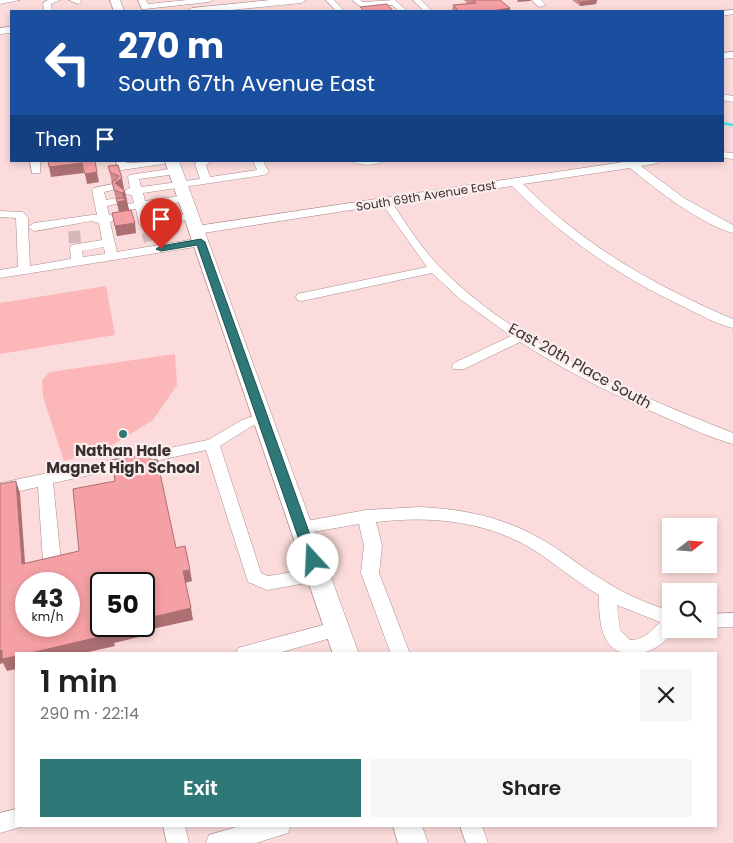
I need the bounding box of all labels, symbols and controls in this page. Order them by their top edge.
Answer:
text: 270 m [118,21,224,70]
icon: left [35,30,100,95]
text: South 67th Avenue East [118,68,375,99]
icon: arrive [91,125,119,153]
text: Then [35,126,81,153]
street label: South 69th Avenue East [355,176,497,215]
pin [140,198,182,249]
icon: arrive [147,205,175,233]
street label: East 20th Place South [505,318,655,414]
marker: Nathan Hale Magnet High School [117,428,129,440]
place label: Nathan Hale Magnet High School [46,440,200,478]
north arrow [662,518,718,572]
map controls [662,518,717,638]
position arrow [286,533,338,585]
speed limit sign: 50 [90,572,155,637]
text: 43 [31,581,64,616]
button: search [662,583,717,638]
text: km/h [32,608,63,625]
text: 1 min [40,660,118,703]
button: close [640,669,692,721]
text: 290 m · 22:14 [40,702,139,725]
button: Exit [40,759,361,817]
button: Share [371,759,692,817]

